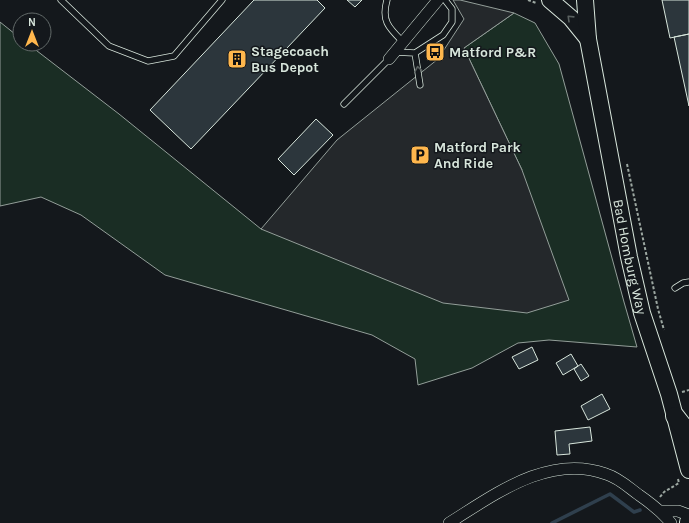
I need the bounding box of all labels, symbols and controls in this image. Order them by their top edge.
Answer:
north arrow [12,12,52,52]
one-way arrow [567,15,575,23]
text: N [28,16,36,29]
bus stop icon: Matford P&R [424,41,446,63]
place label: Stagecoach Bus Depot [251,43,329,76]
place label: Matford P&R [449,44,536,61]
building icon: Stagecoach Bus Depot [226,48,248,70]
one-way arrow [414,66,422,72]
place label: Matford Park And Ride [434,139,521,172]
parking icon: Matford Park And Ride [409,144,431,166]
street label: Bad Homburg Way [610,198,651,317]

